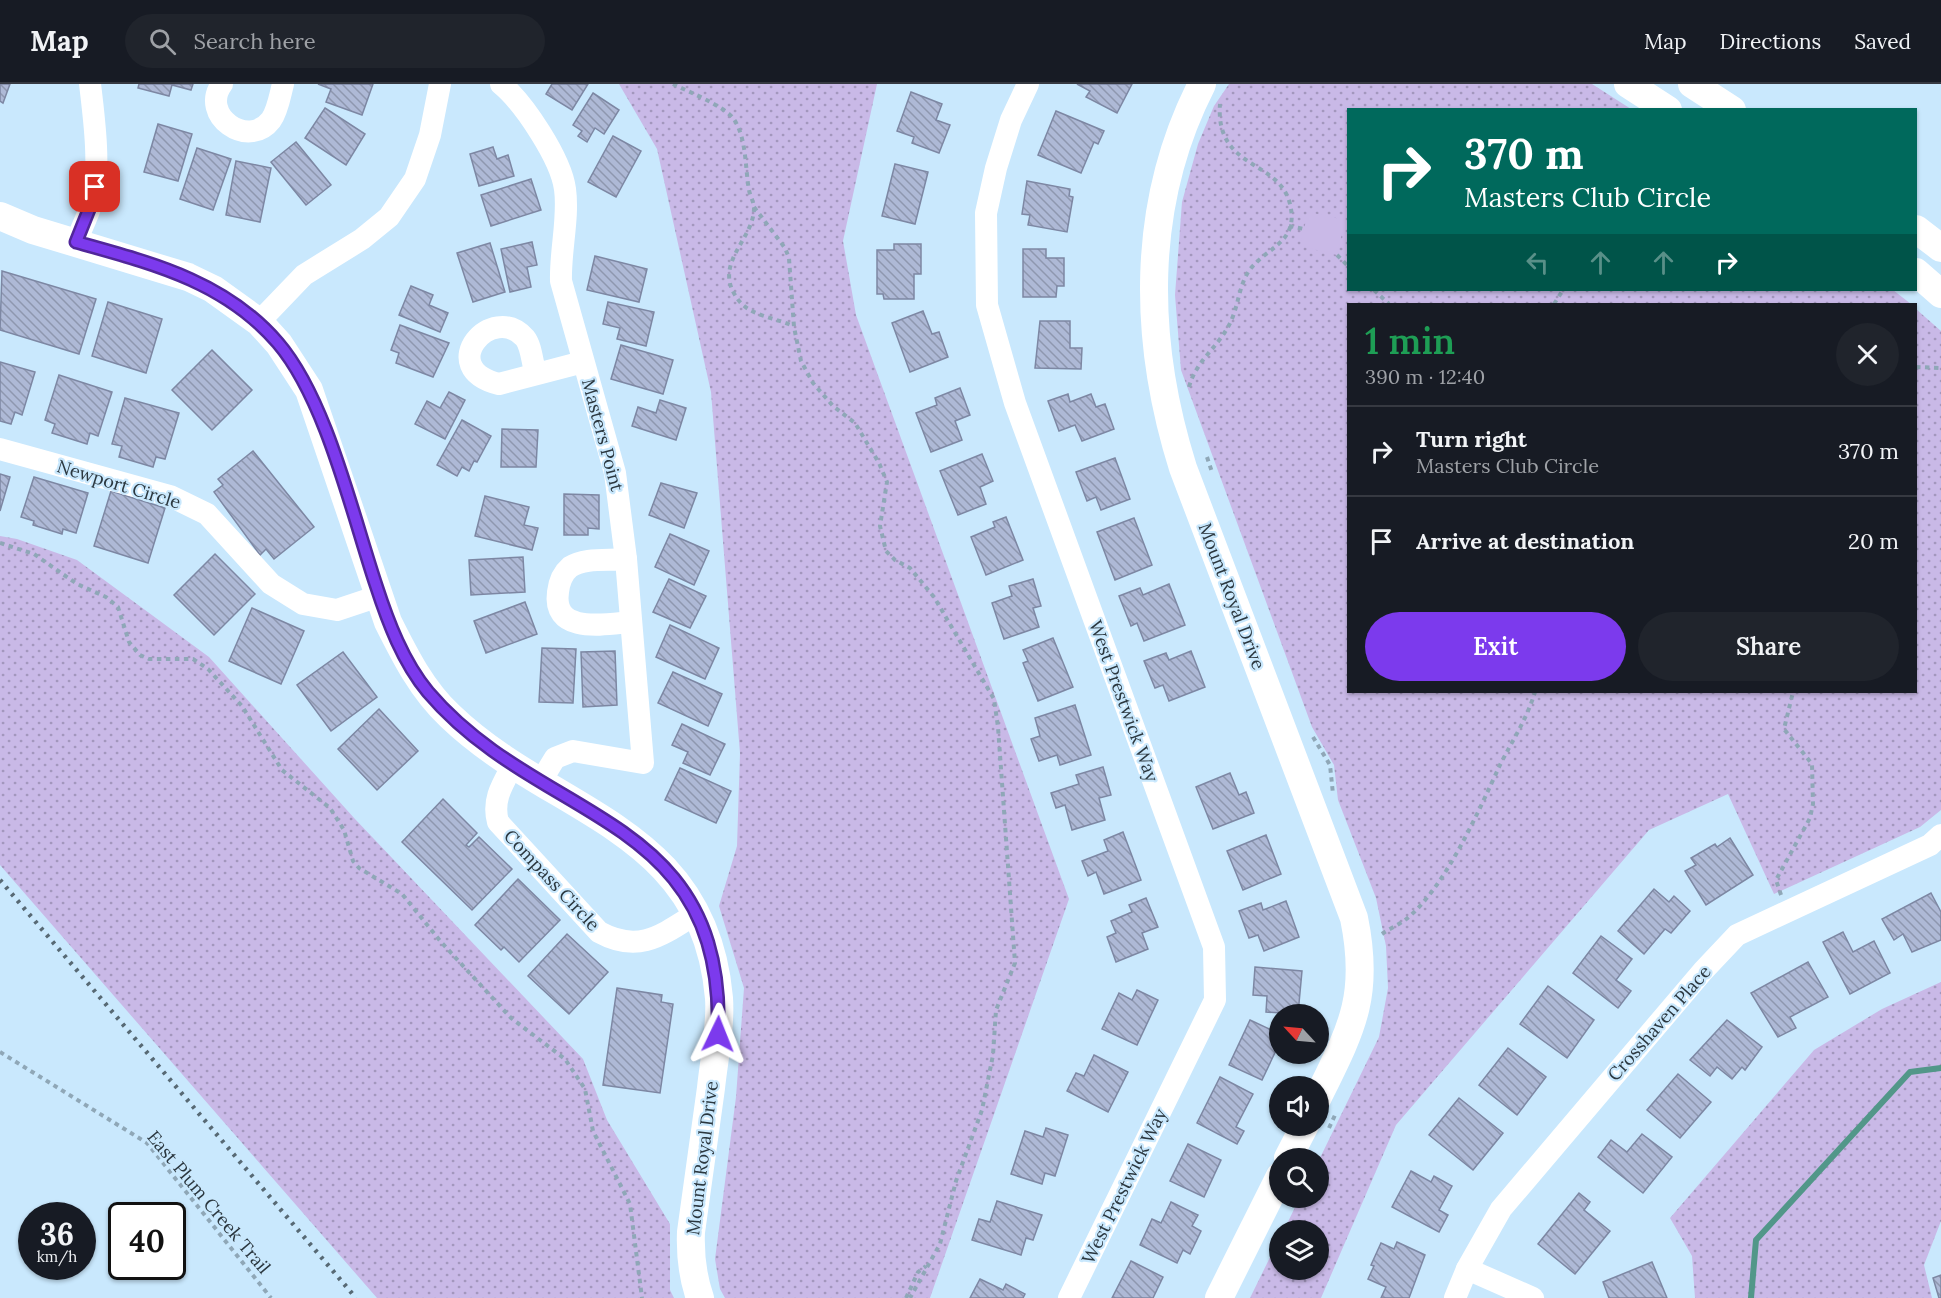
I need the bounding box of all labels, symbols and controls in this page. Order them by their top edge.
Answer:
search box [125,14,545,68]
text: Map [30,23,89,59]
icon: search [146,25,179,58]
text: Search here [194,27,316,55]
text: Map [1644,28,1687,55]
text: Directions [1720,28,1821,55]
text: Saved [1854,28,1911,55]
text: 370 m [1464,127,1584,181]
icon: right [1365,132,1443,210]
pin [69,161,120,212]
icon: arrive [78,170,111,203]
text: Masters Club Circle [1464,180,1711,214]
icon: left [1521,246,1554,279]
icon: ahead [1584,246,1617,279]
icon: ahead [1647,246,1680,279]
icon: right [1710,246,1743,279]
text: 1 min [1365,318,1455,364]
button: close [1836,323,1899,386]
text: 390 m · 12:40 [1365,364,1485,389]
street label: Masters Point [577,376,629,494]
text: Turn right [1416,425,1527,453]
icon: right [1365,435,1398,468]
text: 370 m [1838,437,1899,465]
text: Masters Club Circle [1416,453,1599,478]
street label: Newport Circle [54,454,184,514]
street label: Mount Royal Drive [1193,519,1271,673]
icon: arrive [1365,525,1398,558]
text: Arrive at destination [1416,527,1634,555]
text: 20 m [1848,527,1899,555]
button: Exit [1365,612,1626,681]
button: Share [1638,612,1899,681]
street label: West Prestwick Way [1084,617,1164,785]
street label: Compass Circle [499,825,605,936]
street label: Crosshaven Place [1602,960,1716,1086]
position arrow [686,1002,750,1066]
north arrow [1269,1004,1329,1064]
map controls [1269,1004,1329,1280]
button: sound [1269,1076,1329,1136]
street label: Mount Royal Drive [681,1079,723,1236]
street label: West Prestwick Way [1076,1104,1172,1268]
street label: East Plum Creek Trail [142,1126,276,1278]
button: search [1269,1148,1329,1208]
speed limit sign: 40 [108,1202,186,1280]
text: 36 [40,1215,74,1253]
button: layers [1269,1220,1329,1280]
text: km/h [37,1247,77,1266]

